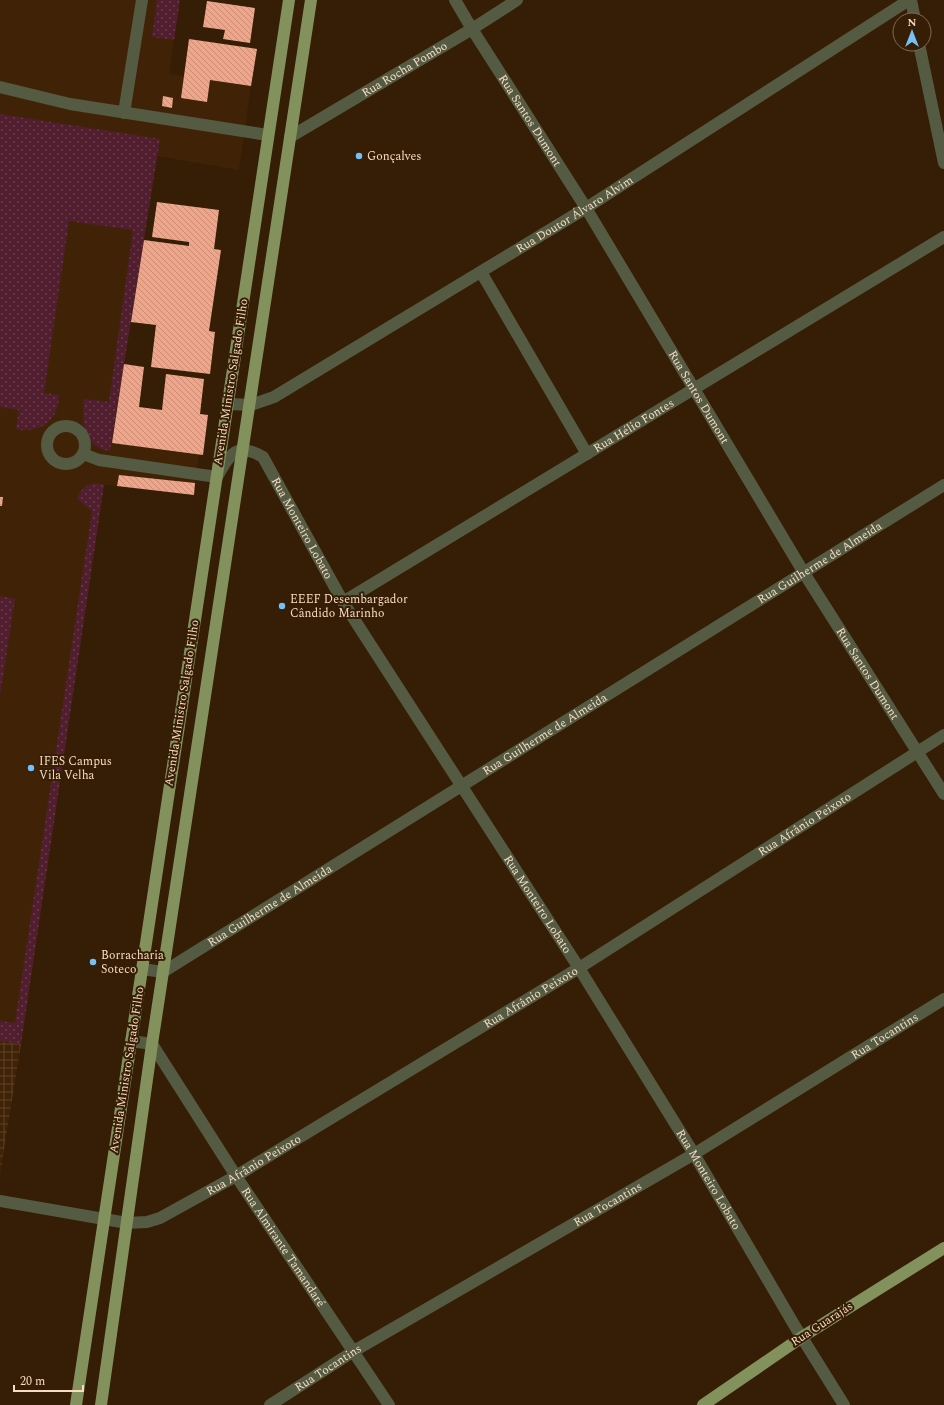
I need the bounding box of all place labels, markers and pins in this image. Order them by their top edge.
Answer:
place label: Gonçalves [367,147,422,166]
marker: Gonçalves [354,151,364,161]
place label: EEEF Desembargador Cândido Marinho [290,590,408,623]
marker: EEEF Desembargador Cândido Marinho [277,601,287,611]
place label: IFES Campus Vila Velha [39,752,112,785]
marker: IFES Campus Vila Velha [26,763,36,773]
place label: Borracharia Soteco [101,946,164,979]
marker: Borracharia Soteco [88,957,98,967]

